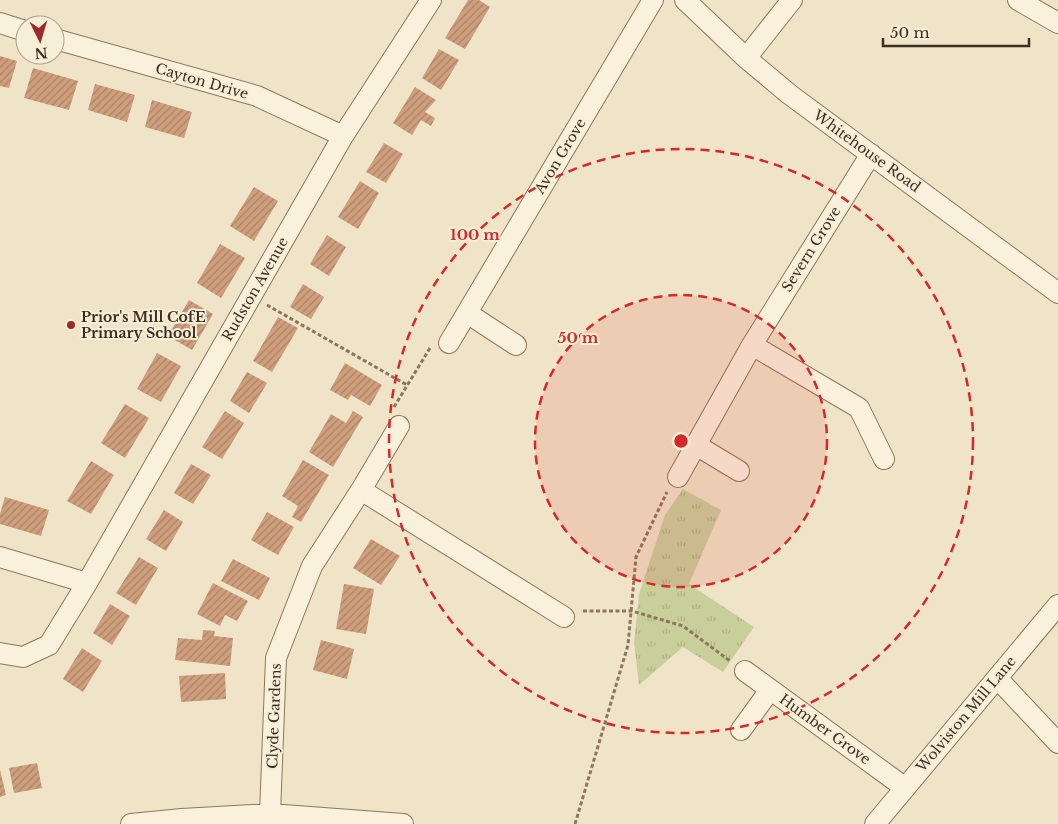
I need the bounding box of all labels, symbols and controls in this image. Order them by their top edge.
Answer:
north arrow [15,15,65,65]
scale bar [883,15,1029,47]
text: 50 m [890,23,930,42]
text: N [34,43,48,62]
street label: Cayton Drive [153,59,251,103]
street label: Whitehouse Road [809,105,925,196]
street label: Avon Grove [530,115,590,198]
street label: Severn Grove [778,203,844,295]
text: 100 m [450,225,500,244]
street label: Rudston Avenue [218,234,292,344]
place label: Prior's Mill CofE Primary School [81,308,206,342]
marker: Prior's Mill CofE Primary School [65,319,77,331]
text: 50 m [558,328,599,347]
centre of rings [672,432,690,450]
street label: Wolviston Mill Lane [912,652,1020,776]
street label: Clyde Gardens [263,663,285,769]
street label: Humber Grove [776,690,874,768]

